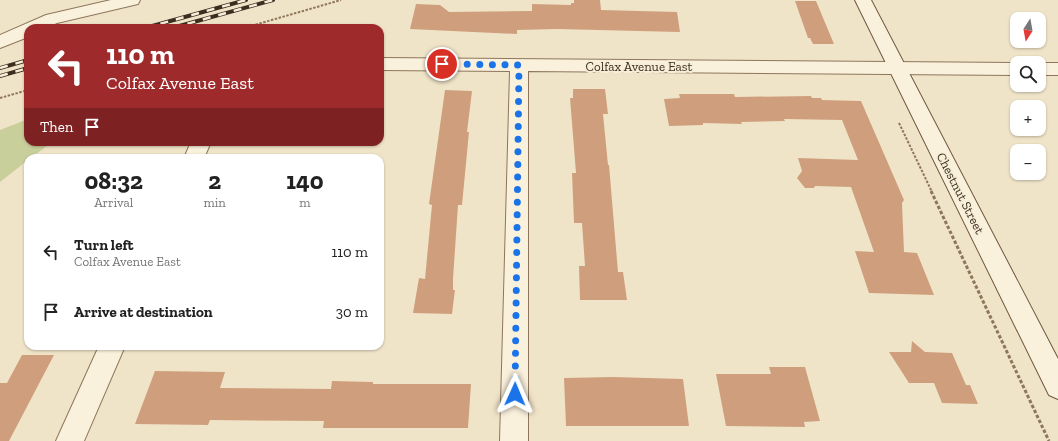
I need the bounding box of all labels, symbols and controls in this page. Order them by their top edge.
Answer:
north arrow [1010,12,1046,48]
map controls [1010,12,1046,180]
text: 110 m [106,38,175,71]
icon: left [40,40,92,92]
pin [425,47,459,81]
icon: arrive [431,53,453,75]
button: search [1010,56,1046,92]
street label: Colfax Avenue East [586,59,693,74]
text: Colfax Avenue East [106,72,254,94]
button: + [1010,100,1046,136]
icon: arrive [81,116,103,138]
text: Then [40,118,73,136]
button: − [1010,144,1046,180]
street label: Chestnut Street [934,150,988,236]
text: 08:32 [85,166,143,195]
text: 2 [208,166,221,195]
text: 140 [286,166,323,195]
text: Arrival [94,195,133,210]
text: min [203,195,226,210]
text: m [299,195,310,210]
text: Turn left [74,236,134,254]
icon: left [40,241,62,263]
text: 110 m [331,243,368,261]
text: Colfax Avenue East [74,254,181,269]
icon: arrive [40,301,62,323]
text: Arrive at destination [74,303,213,321]
text: 30 m [336,303,368,321]
position arrow [494,373,536,415]

